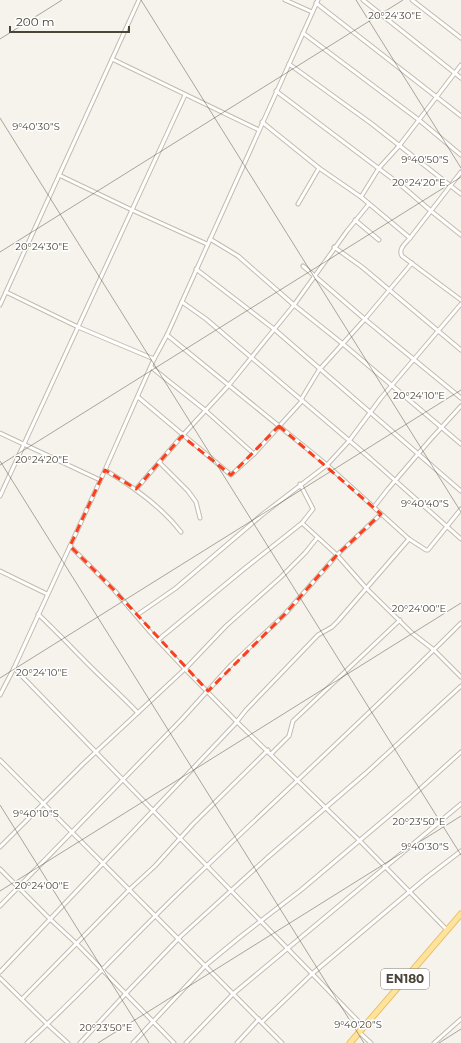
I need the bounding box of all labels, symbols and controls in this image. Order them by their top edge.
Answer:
scale bar [10,8,129,34]
text: 20°24'30"E [368,9,422,22]
text: 200 m [16,14,55,29]
text: 9°40'30"S [12,120,60,133]
text: 9°40'50"S [401,153,449,166]
text: 20°24'20"E [392,176,446,189]
text: 20°24'30"E [15,240,69,253]
text: 20°24'10"E [393,389,445,402]
text: 20°24'20"E [15,453,69,466]
text: 9°40'40"S [401,497,449,510]
text: 20°24'00"E [392,602,447,615]
text: 20°24'10"E [16,666,68,679]
text: 9°40'10"S [13,807,59,820]
text: 20°23'50"E [393,815,446,828]
text: 9°40'30"S [401,840,449,853]
text: 20°24'00"E [15,879,70,892]
road number: EN180 [381,969,429,989]
text: 9°40'20"S [334,1018,382,1031]
text: 20°23'50"E [80,1021,133,1034]

